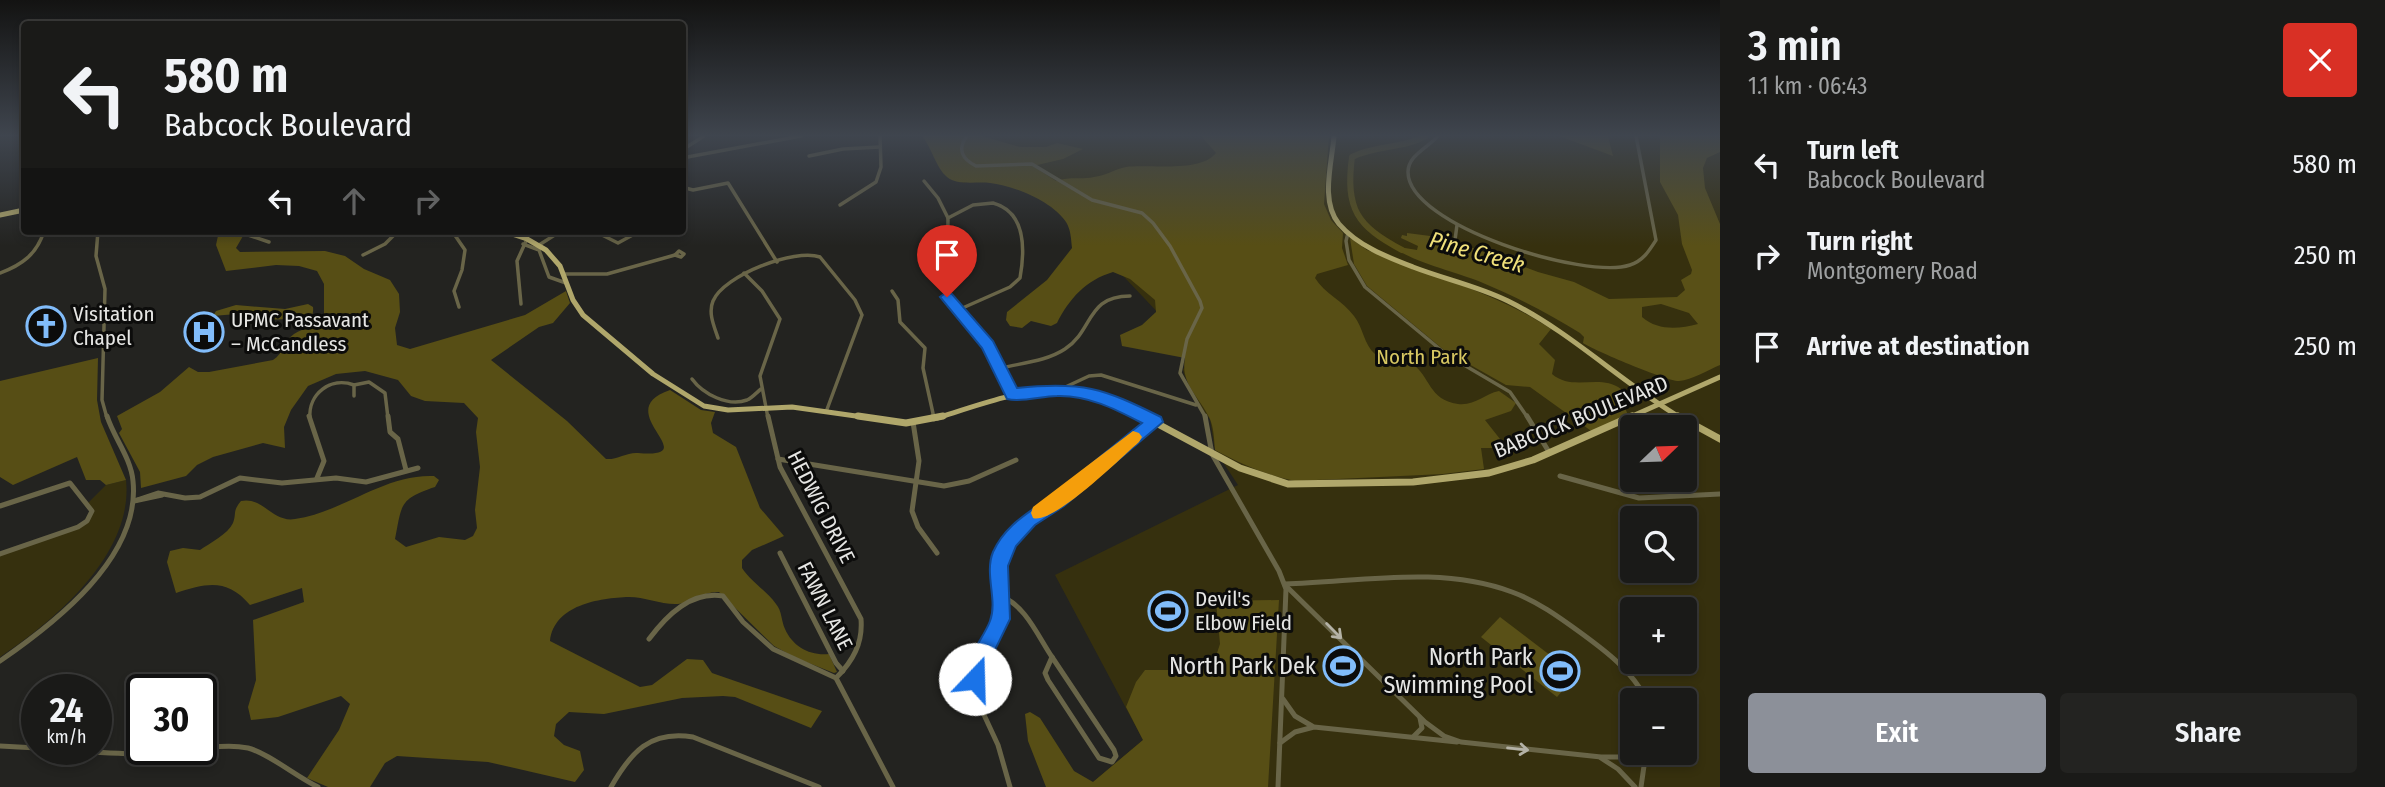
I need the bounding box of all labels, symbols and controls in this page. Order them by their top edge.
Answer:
text: 3 min [1748,21,1842,71]
button: close [2283,23,2357,97]
text: 580 m [164,46,288,105]
icon: left [49,49,140,140]
text: 1.1 km · 06:43 [1748,72,1867,100]
text: Babcock Boulevard [164,106,412,144]
text: Turn left [1807,135,1899,166]
icon: left [1748,146,1786,184]
text: 580 m [2292,149,2357,180]
text: Babcock Boulevard [1807,166,1985,194]
icon: left [262,182,300,220]
icon: ahead [335,182,373,220]
icon: right [408,182,446,220]
pin [917,225,977,297]
water label: Pine Creek [1426,225,1528,279]
text: Turn right [1807,226,1913,257]
icon: arrive [928,236,966,274]
icon: right [1748,237,1786,275]
text: 250 m [2294,240,2357,271]
text: Montgomery Road [1807,257,1978,285]
place label: Visitation Chapel [73,301,155,351]
church icon: Visitation Chapel [25,305,67,347]
place label: UPMC Passavant – McCandless [231,307,369,357]
hospital icon: UPMC Passavant – McCandless [183,311,225,353]
icon: arrive [1748,328,1786,366]
text: Arrive at destination [1807,331,2030,362]
text: 250 m [2294,331,2357,362]
park label: North Park [1376,344,1468,370]
street label: BABCOCK BOULEVARD [1490,370,1672,464]
north arrow [1620,415,1698,492]
map controls [1620,415,1697,765]
street label: HEDWIG DRIVE [782,446,860,568]
button: search [1620,506,1697,583]
street label: FAWN LANE [792,558,858,655]
place label: Devil's Elbow Field [1195,586,1292,636]
sports icon: Devil's Elbow Field [1147,590,1189,632]
button: + [1620,597,1697,674]
one-way arrow [1325,622,1342,639]
position arrow [938,642,1012,716]
place label: North Park Swimming Pool [1383,643,1534,699]
sports icon: North Park Dek [1322,645,1364,687]
sports icon: North Park Swimming Pool [1539,650,1581,692]
place label: North Park Dek [1169,652,1317,680]
speed limit sign: 30 [126,674,217,765]
button: − [1620,688,1697,765]
text: 24 [50,689,83,731]
button: Exit [1748,693,2046,773]
button: Share [2060,693,2357,773]
text: km/h [46,726,87,748]
one-way arrow [1506,742,1529,755]

